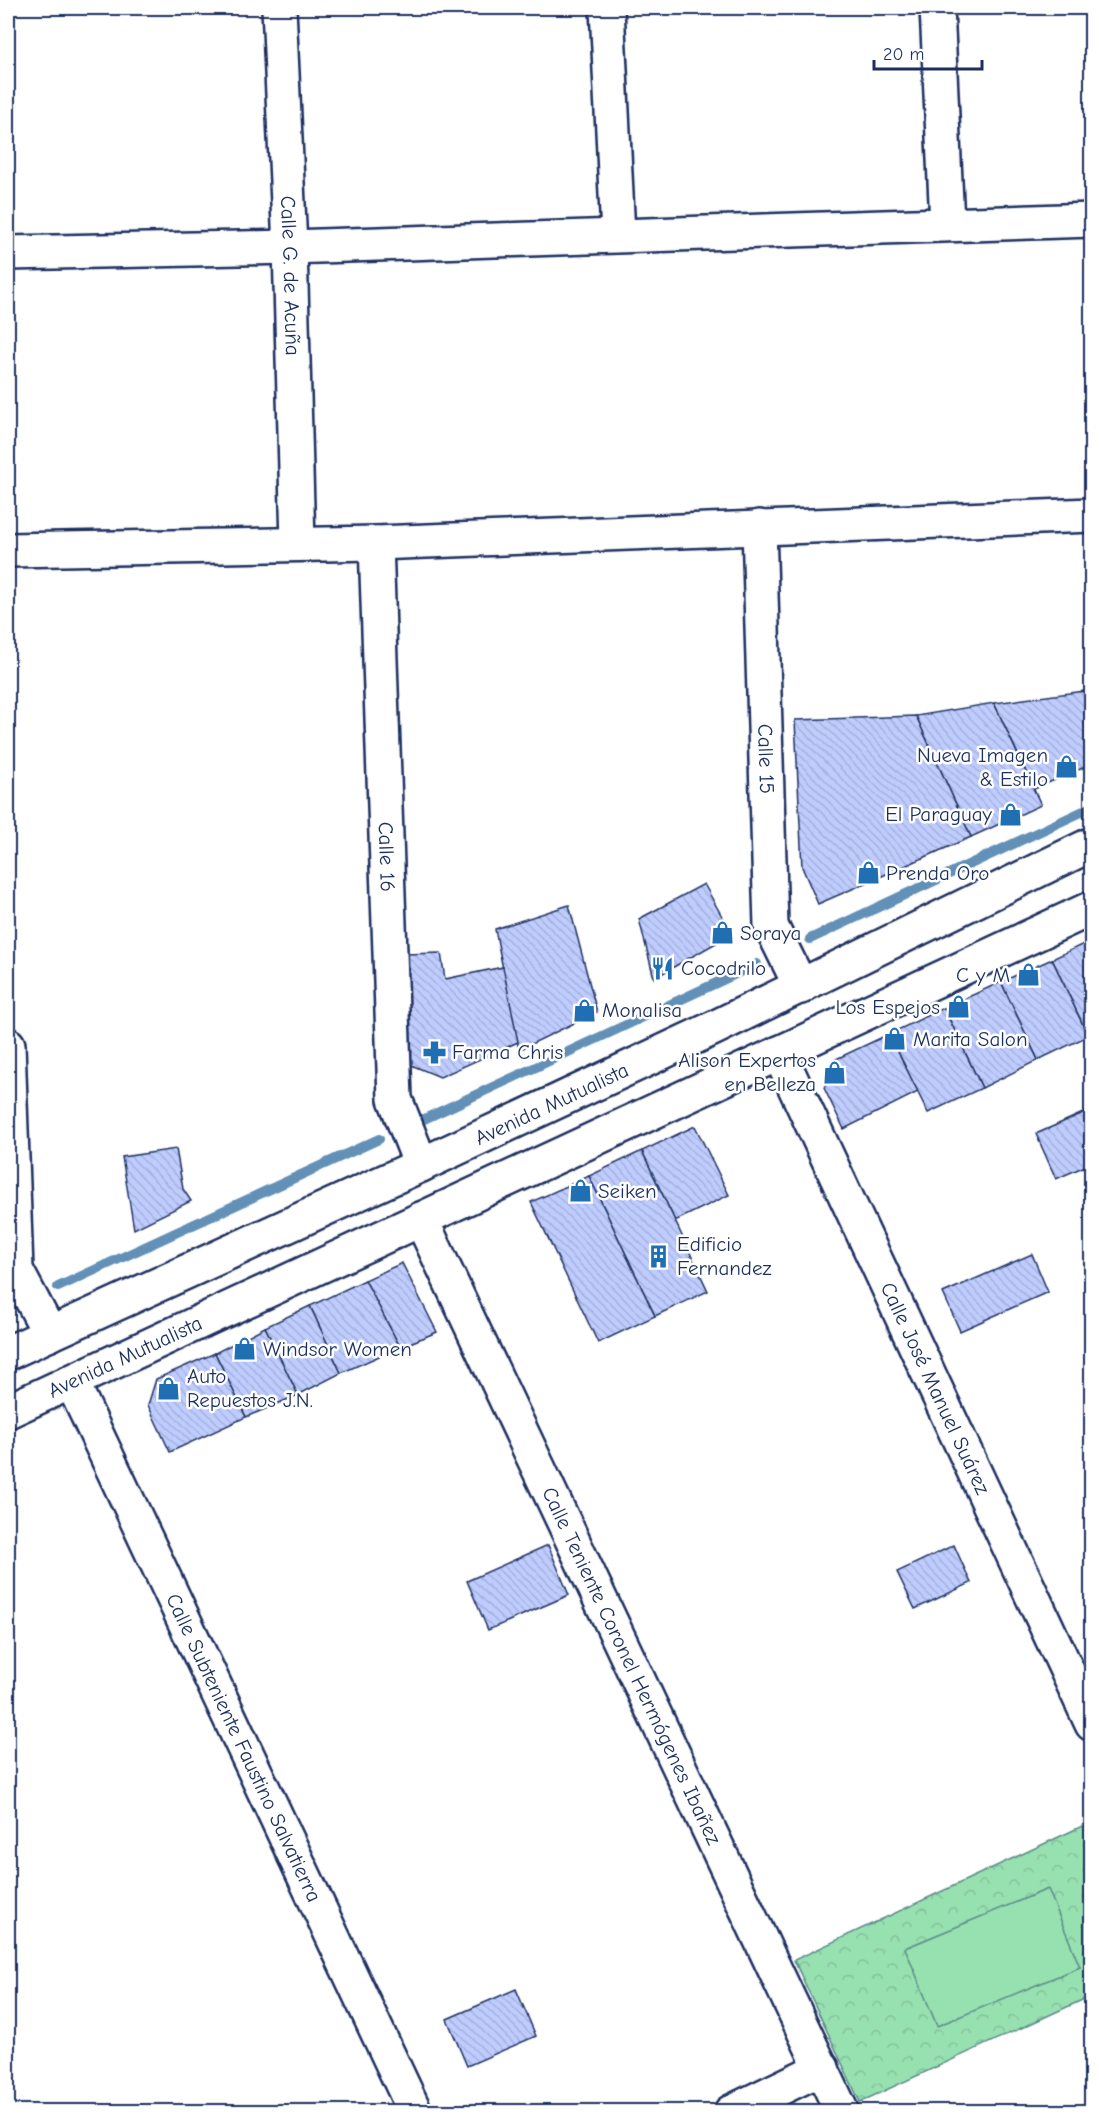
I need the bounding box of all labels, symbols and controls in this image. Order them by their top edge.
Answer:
scale bar [874,33,982,71]
text: 20 m [883,44,924,65]
street label: Calle G. de Acuña [276,195,305,356]
street label: Calle 15 [753,723,779,794]
place label: Nueva Imagen & Estilo [917,743,1048,791]
shop icon: Nueva Imagen & Estilo [1053,754,1079,780]
shop icon: El Paraguay [997,801,1023,827]
place label: El Paraguay [885,802,993,826]
street label: Calle 16 [374,821,400,892]
shop icon: Prenda Oro [855,860,881,886]
place label: Prenda Oro [886,861,989,885]
shop icon: Soraya [709,920,735,946]
place label: Soraya [740,921,801,945]
restaurant icon: Cocodrilo [650,955,676,981]
place label: Cocodrilo [681,956,766,980]
shop icon: C y M [1015,962,1041,988]
place label: C y M [956,963,1010,987]
shop icon: Los Espejos [945,994,971,1020]
place label: Los Espejos [835,995,940,1019]
shop icon: Monalisa [571,997,597,1023]
place label: Monalisa [602,998,682,1022]
shop icon: Marita Salon [882,1026,908,1052]
place label: Marita Salon [913,1027,1028,1051]
pharmacy icon: Farma Chris [421,1039,447,1065]
place label: Farma Chris [452,1040,563,1064]
place label: Alison Expertos en Belleza [678,1048,816,1096]
street label: Avenida Mutualista [471,1058,632,1150]
shop icon: Alison Expertos en Belleza [821,1059,847,1085]
shop icon: Seiken [567,1178,593,1204]
place label: Seiken [598,1179,657,1203]
place label: Edificio Fernandez [677,1232,772,1280]
building icon: Edificio Fernandez [646,1243,672,1269]
street label: Calle José Manuel Suárez [876,1279,995,1498]
street label: Avenida Mutualista [44,1311,206,1403]
shop icon: Windsor Women [232,1336,258,1362]
place label: Windsor Women [263,1337,412,1361]
place label: Auto Repuestos J.N. [187,1364,313,1412]
shop icon: Auto Repuestos J.N. [156,1375,182,1401]
street label: Calle Teniente Coronel Hermógenes Ibañez [537,1483,726,1848]
street label: Calle Subteniente Faustino Salvatierra [161,1590,327,1906]

